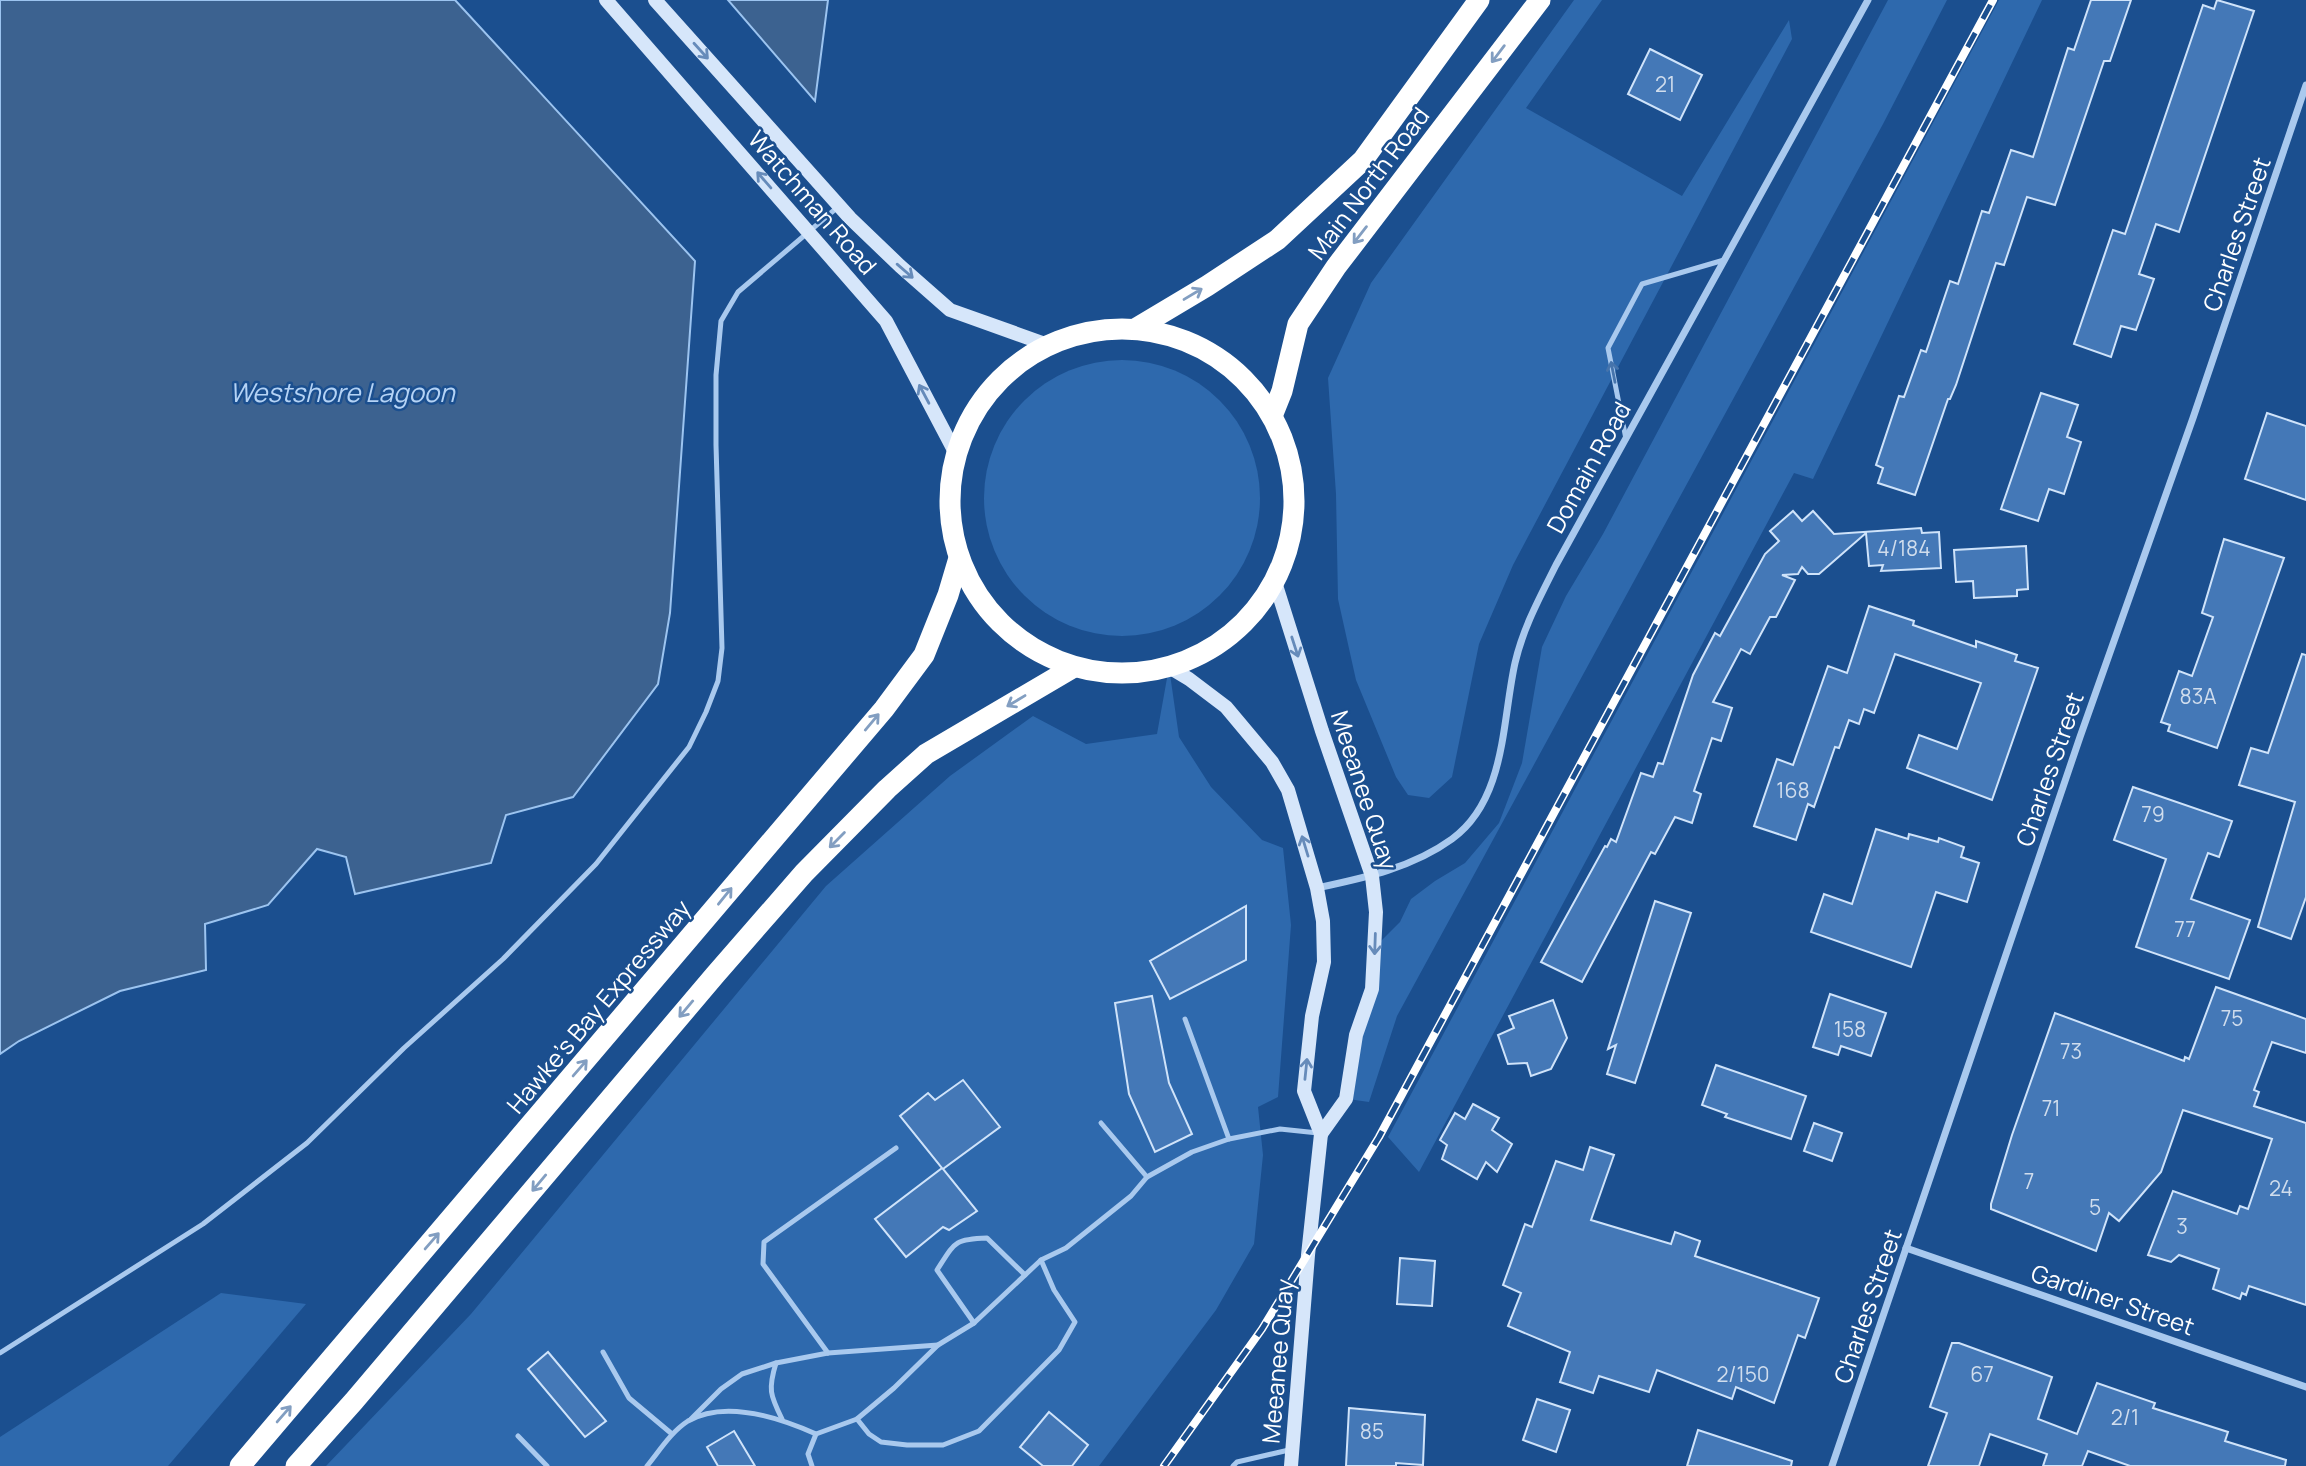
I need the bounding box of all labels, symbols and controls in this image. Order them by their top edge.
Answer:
one-way arrow [692,42,709,59]
one-way arrow [1491,45,1506,63]
house number: 21 [1655,70,1675,98]
street label: Main North Road [1300,100,1436,266]
street label: Watchman Road [741,123,885,281]
street label: Charles Street [2194,153,2278,315]
one-way arrow [756,171,772,189]
one-way arrow [1353,225,1368,244]
one-way arrow [896,263,914,279]
one-way arrow [1183,287,1203,301]
one-way arrow [1605,361,1619,384]
water label: Westshore Lagoon [229,374,456,410]
one-way arrow [917,384,930,405]
street label: Domain Road [1538,395,1638,539]
house number: 4/184 [1877,534,1931,562]
one-way arrow [1289,636,1302,658]
house number: 83A [2179,682,2217,710]
street label: Charles Street [2007,688,2091,850]
one-way arrow [1006,695,1026,709]
street label: Meeanee Quay [1324,706,1406,874]
one-way arrow [864,714,880,732]
house number: 168 [1776,776,1810,804]
house number: 79 [2141,800,2165,828]
one-way arrow [829,831,846,848]
one-way arrow [1297,835,1310,857]
one-way arrow [718,888,733,906]
street label: Hawke's Bay Expressway [499,892,698,1120]
house number: 77 [2174,915,2196,943]
one-way arrow [1368,932,1381,955]
one-way arrow [678,1000,693,1018]
house number: 75 [2221,1004,2243,1032]
house number: 158 [1834,1015,1866,1043]
house number: 73 [2060,1037,2082,1065]
one-way arrow [1300,1058,1313,1081]
one-way arrow [572,1060,588,1078]
house number: 71 [2042,1094,2060,1122]
house number: 7 [2024,1167,2034,1195]
one-way arrow [531,1174,547,1192]
house number: 24 [2269,1174,2293,1202]
house number: 5 [2089,1193,2101,1221]
house number: 3 [2176,1212,2188,1240]
street label: Charles Street [1825,1225,1909,1387]
one-way arrow [424,1232,440,1250]
street label: Gardiner Street [2027,1256,2199,1342]
street label: Meeanee Quay [1253,1277,1301,1445]
house number: 2/150 [1716,1360,1770,1388]
house number: 67 [1970,1360,1994,1388]
house number: 2/1 [2111,1403,2139,1431]
one-way arrow [276,1405,292,1423]
house number: 85 [1360,1417,1384,1445]

